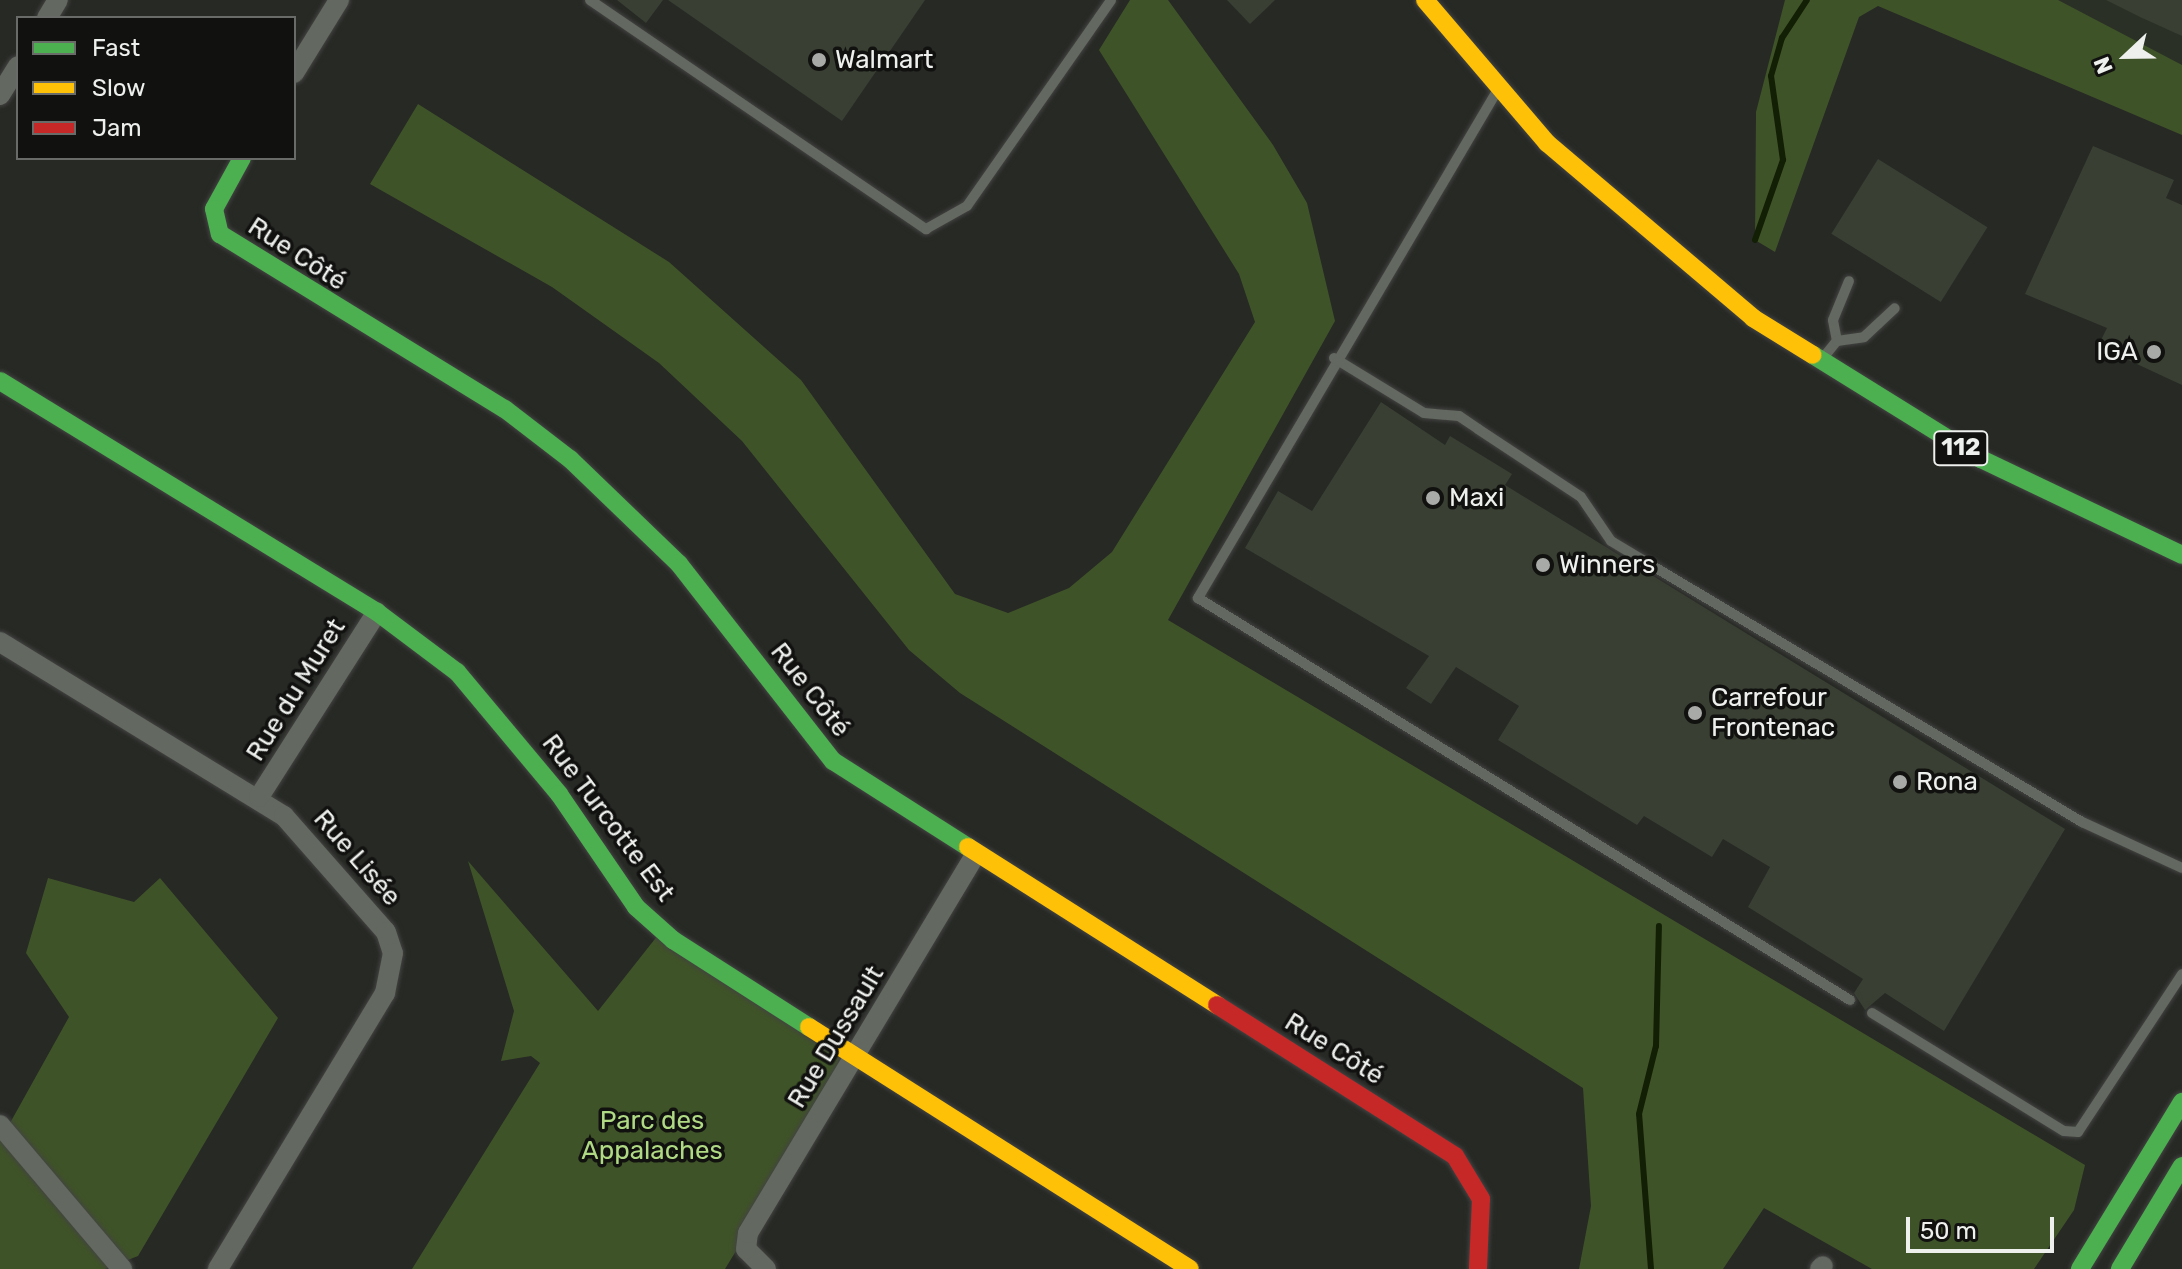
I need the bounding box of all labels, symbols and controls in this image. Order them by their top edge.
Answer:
legend [16,16,296,160]
north arrow [2086,16,2166,96]
text: Fast [92,34,140,62]
place label: Walmart [835,44,933,76]
marker: Walmart [810,51,828,69]
text: N [2088,53,2119,78]
text: Slow [92,74,145,102]
text: Jam [92,114,142,142]
street label: Rue Côté [242,211,352,297]
place label: IGA [2096,336,2138,368]
marker: IGA [2145,343,2163,361]
road number: 112 [1933,428,1989,468]
place label: Maxi [1449,482,1504,514]
marker: Maxi [1424,489,1442,507]
place label: Winners [1559,549,1655,581]
marker: Winners [1534,556,1552,574]
street label: Rue du Muret [240,613,352,767]
street label: Rue Côté [764,637,856,743]
place label: Carrefour Frontenac [1711,682,1835,744]
marker: Carrefour Frontenac [1686,704,1704,722]
street label: Rue Turcotte Est [535,728,681,908]
place label: Rona [1916,766,1978,798]
marker: Rona [1891,773,1909,791]
street label: Rue Lisée [307,804,407,912]
street label: Rue Dussault [781,960,891,1114]
street label: Rue Côté [1279,1007,1389,1091]
park label: Parc des Appalaches [581,1105,723,1166]
scale bar [1910,1201,2058,1251]
text: 50 m [1920,1217,1977,1245]

